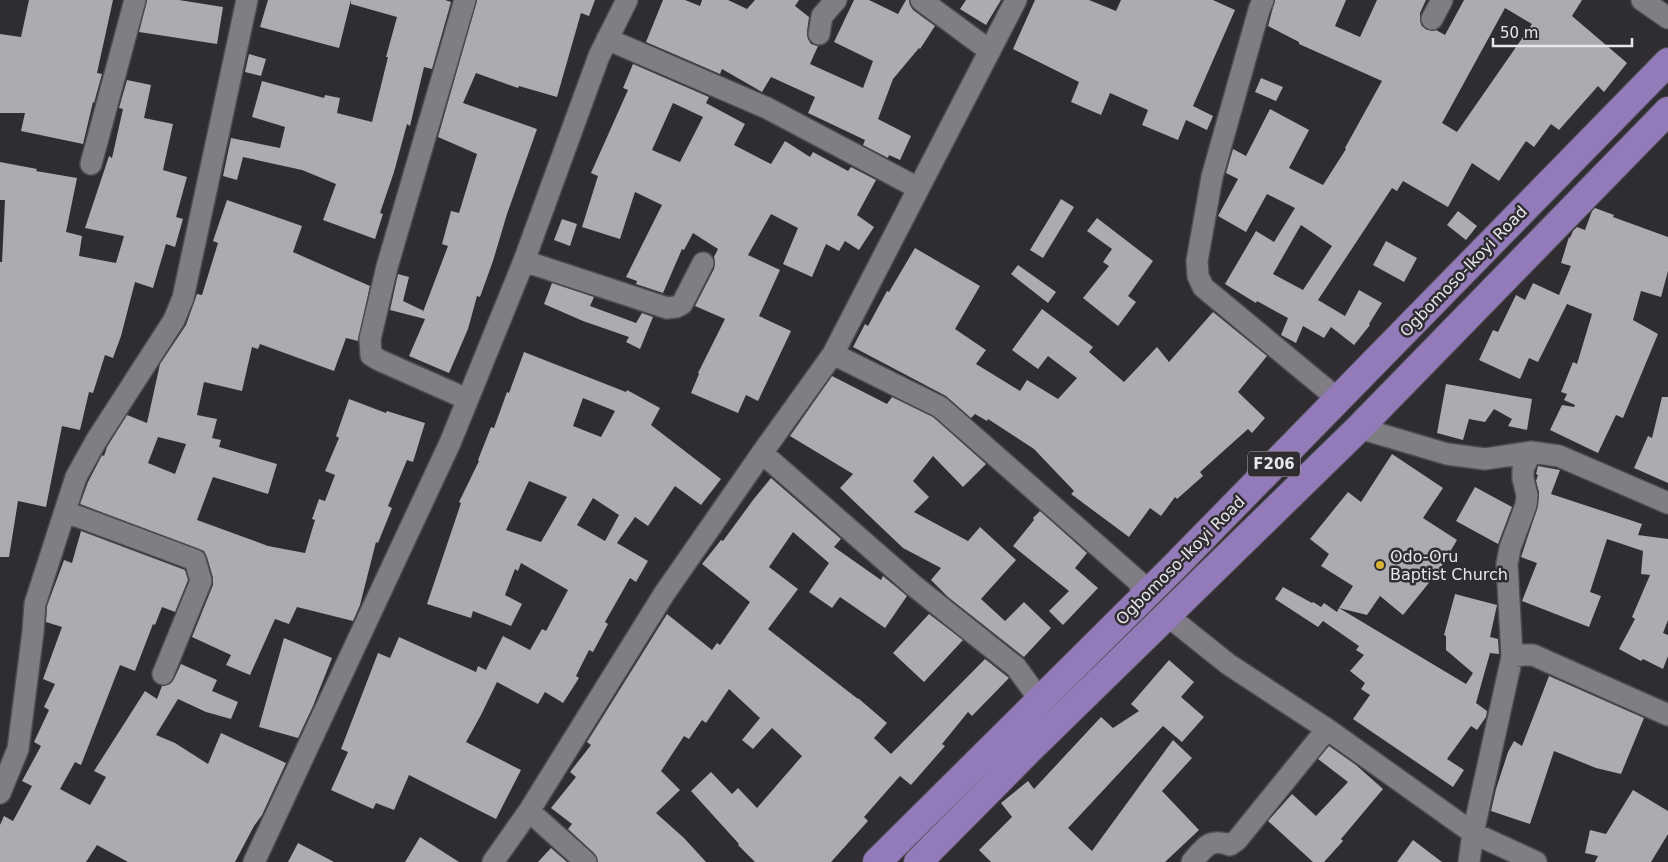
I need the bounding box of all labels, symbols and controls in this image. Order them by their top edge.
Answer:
scale bar [1493,15,1632,47]
text: 50 m [1500,24,1538,42]
street label: Ogbomoso-Ikoyi Road [1396,202,1531,341]
road number: F206 [1248,452,1300,476]
street label: Ogbomoso-Ikoyi Road [1112,492,1249,629]
place label: Odo-Oru Baptist Church [1390,547,1508,584]
marker: Odo-Oru Baptist Church [1374,559,1386,571]

